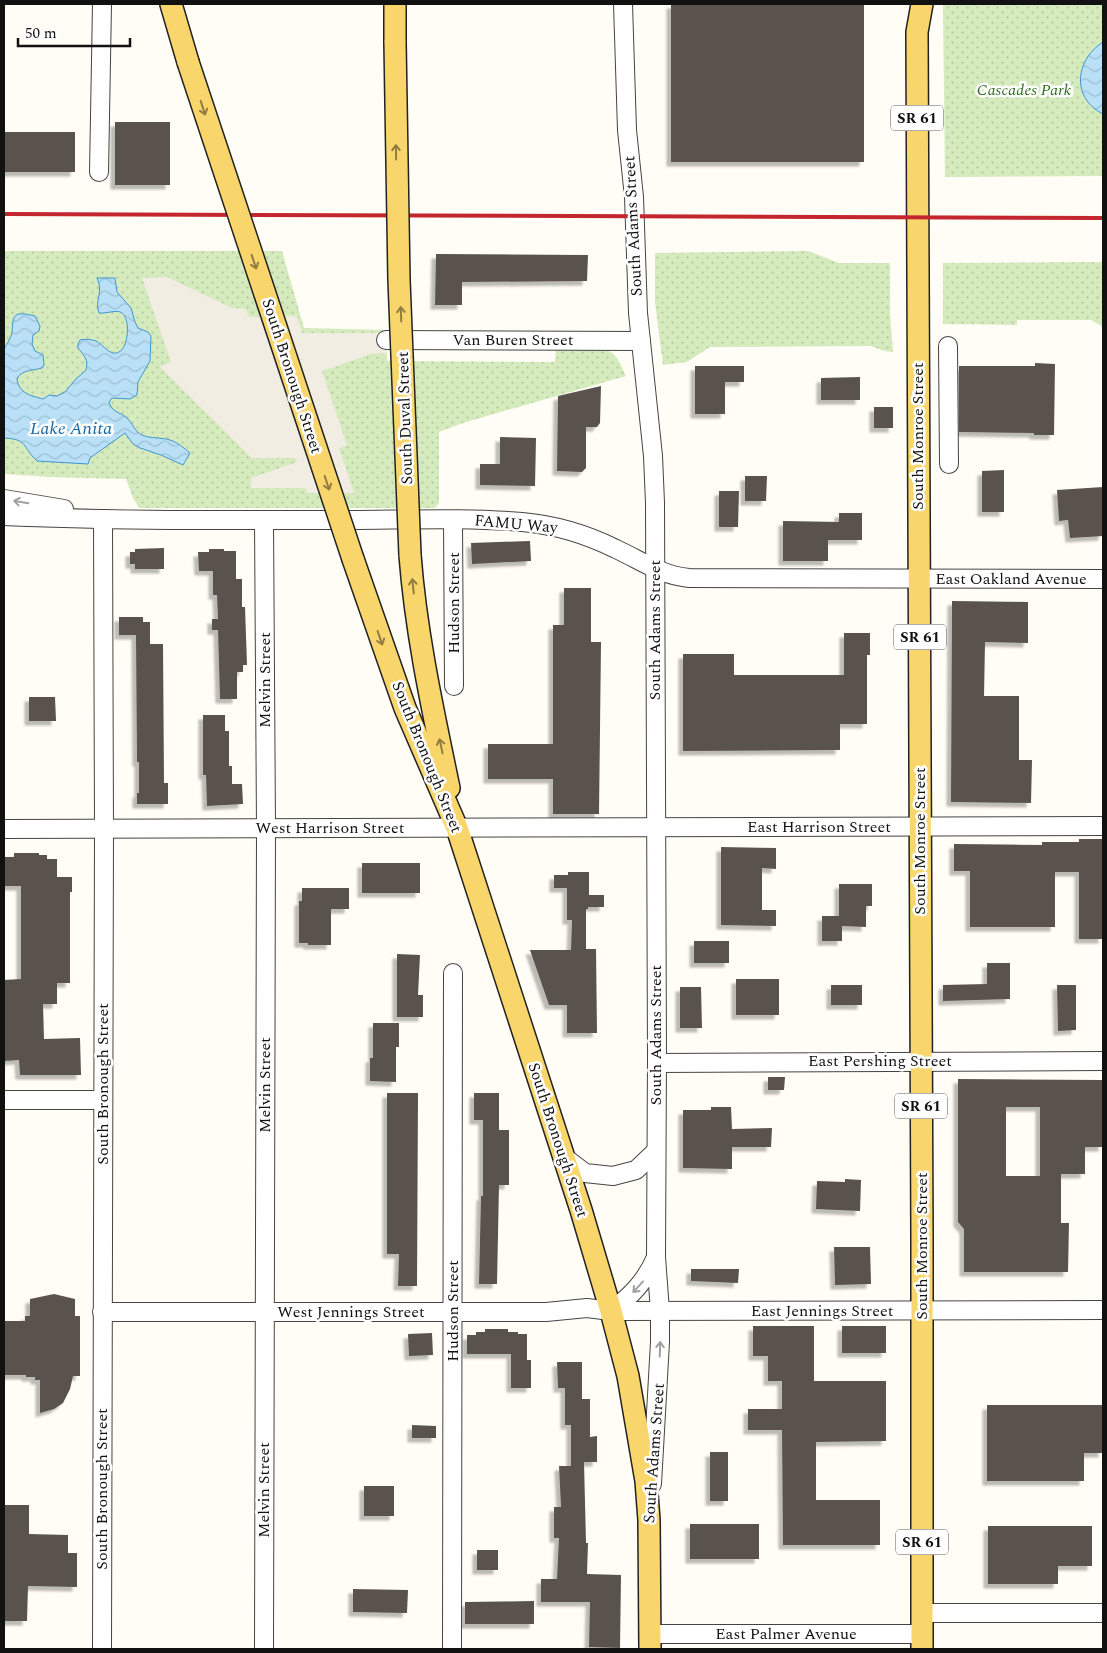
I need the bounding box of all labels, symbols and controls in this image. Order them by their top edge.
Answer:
scale bar [18,15,130,47]
text: 50 m [25,22,57,45]
park label: Cascades Park [977,78,1072,102]
one-way arrow [199,100,208,115]
road number: SR 61 [891,106,943,130]
one-way arrow [392,144,401,160]
street label: South Adams Street [617,155,649,297]
one-way arrow [250,254,259,270]
street label: South Bronough Street [256,295,329,457]
one-way arrow [396,306,405,322]
street label: Van Buren Street [452,328,574,352]
street label: South Duval Street [391,351,419,485]
street label: South Monroe Street [906,362,930,510]
water label: Lake Anita [30,415,112,442]
one-way arrow [323,475,333,491]
one-way arrow [14,496,30,506]
street label: FAMU Way [473,508,560,540]
street label: Hudson Street [442,552,466,654]
street label: South Adams Street [643,559,667,700]
street label: East Oakland Avenue [935,567,1087,591]
one-way arrow [408,578,418,594]
road number: SR 61 [894,624,946,650]
one-way arrow [376,630,386,646]
street label: Melvin Street [253,632,277,728]
street label: South Bronough Street [386,678,469,837]
one-way arrow [435,738,445,754]
street label: South Monroe Street [908,767,932,915]
street label: East Harrison Street [747,815,891,839]
street label: West Harrison Street [256,816,405,840]
street label: South Adams Street [644,964,668,1105]
street label: South Bronough Street [91,1003,115,1165]
street label: Melvin Street [253,1037,277,1133]
street label: East Pershing Street [808,1049,952,1073]
street label: South Bronough Street [522,1059,595,1221]
road number: SR 61 [895,1094,947,1118]
street label: South Monroe Street [910,1172,934,1320]
street label: Hudson Street [441,1260,465,1362]
one-way arrow [632,1281,643,1294]
street label: East Jennings Street [751,1299,894,1323]
street label: West Jennings Street [277,1300,425,1324]
one-way arrow [655,1341,665,1358]
street label: South Adams Street [637,1382,671,1524]
street label: South Bronough Street [90,1408,114,1570]
street label: Melvin Street [252,1442,276,1538]
road number: SR 61 [896,1530,948,1554]
street label: East Palmer Avenue [715,1622,857,1646]

